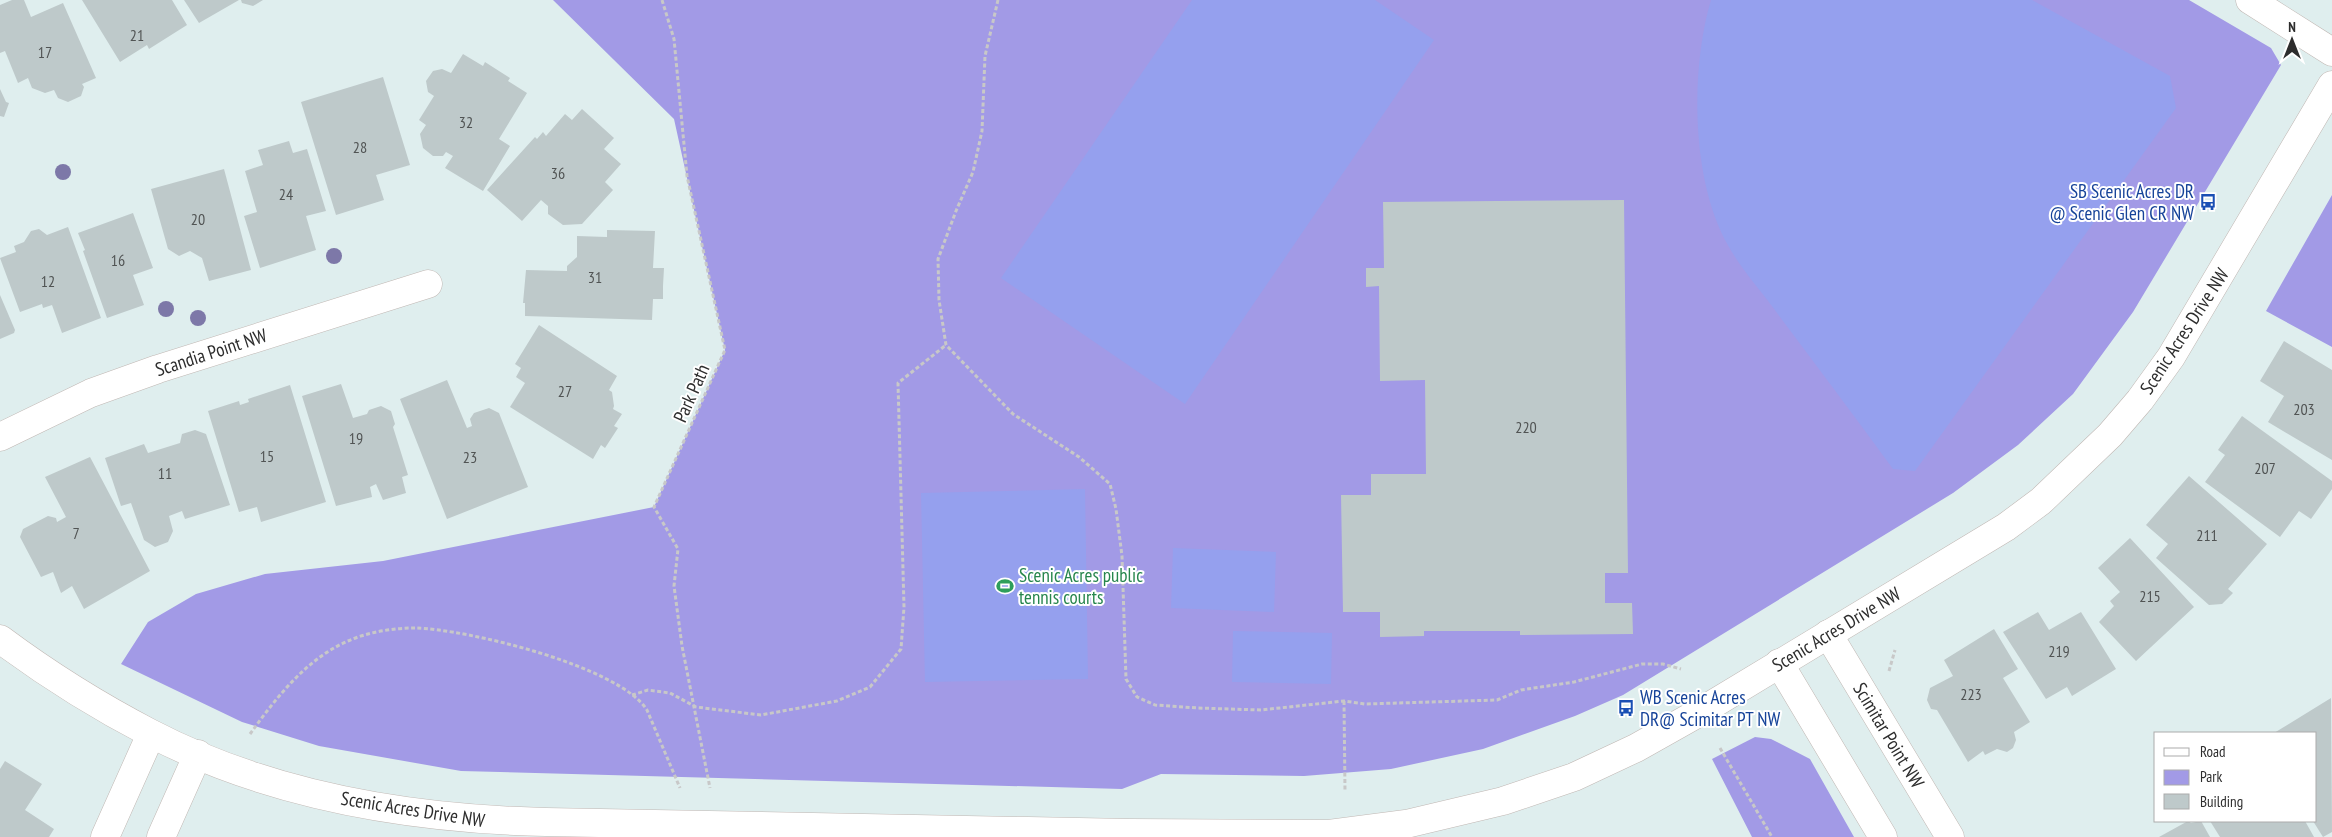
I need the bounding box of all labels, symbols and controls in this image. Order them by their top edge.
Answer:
north arrow [2267,15,2317,65]
text: N [2288,18,2296,36]
house number: 21 [130,25,144,45]
house number: 17 [38,42,52,62]
house number: 32 [459,112,473,132]
house number: 28 [353,137,367,157]
house number: 36 [551,163,565,183]
place label: SB Scenic Acres DR @ Scenic Glen CR NW [2050,179,2194,225]
house number: 24 [279,184,293,204]
bus stop icon: SB Scenic Acres DR @ Scenic Glen CR NW [2198,192,2218,212]
house number: 20 [191,209,205,229]
house number: 16 [111,250,125,270]
street label: Scenic Acres Drive NW [2134,263,2234,399]
house number: 31 [588,267,602,287]
house number: 12 [41,271,55,291]
street label: Scandia Point NW [152,323,270,381]
street label: Park Path [668,360,714,426]
house number: 27 [558,381,572,401]
house number: 203 [2293,399,2315,419]
house number: 220 [1515,417,1537,437]
house number: 19 [349,428,363,448]
house number: 15 [260,446,274,466]
house number: 23 [463,447,477,467]
house number: 207 [2254,458,2276,478]
house number: 11 [158,463,172,483]
house number: 7 [72,523,80,543]
house number: 211 [2196,525,2218,545]
place label: Scenic Acres public tennis courts [1019,563,1143,609]
sports icon: Scenic Acres public tennis courts [995,576,1015,596]
street label: Scenic Acres Drive NW [1768,581,1905,677]
house number: 215 [2139,586,2161,606]
house number: 219 [2048,641,2070,661]
street label: Scimitar Point NW [1848,678,1930,792]
house number: 223 [1960,684,1982,704]
place label: WB Scenic Acres DR@ Scimitar PT NW [1640,685,1780,731]
bus stop icon: WB Scenic Acres DR@ Scimitar PT NW [1616,698,1636,718]
legend [2154,732,2317,822]
text: Road [2200,742,2226,761]
text: Park [2200,767,2222,786]
street label: Scenic Acres Drive NW [339,786,487,832]
text: Building [2200,792,2243,811]

